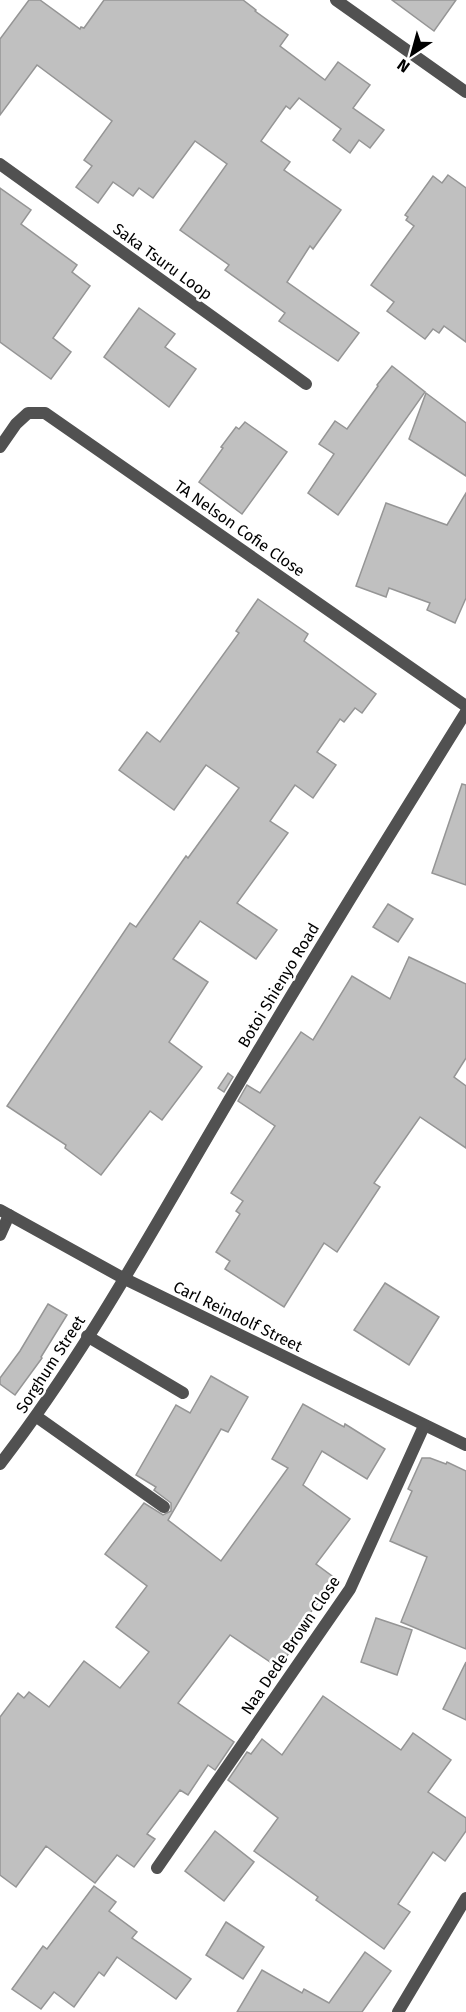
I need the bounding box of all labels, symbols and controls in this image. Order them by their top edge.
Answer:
north arrow [382,24,442,84]
text: N [394,55,413,77]
street label: Saka Tsuru Loop [109,219,216,304]
street label: TA Nelson Cofie Close [171,476,309,581]
street label: Botoi Shienyo Road [234,920,323,1051]
street label: Carl Reindolf Street [170,1277,306,1356]
street label: Sorghum Street [12,1312,89,1417]
street label: Naa Dede Brown Close [237,1572,344,1718]

